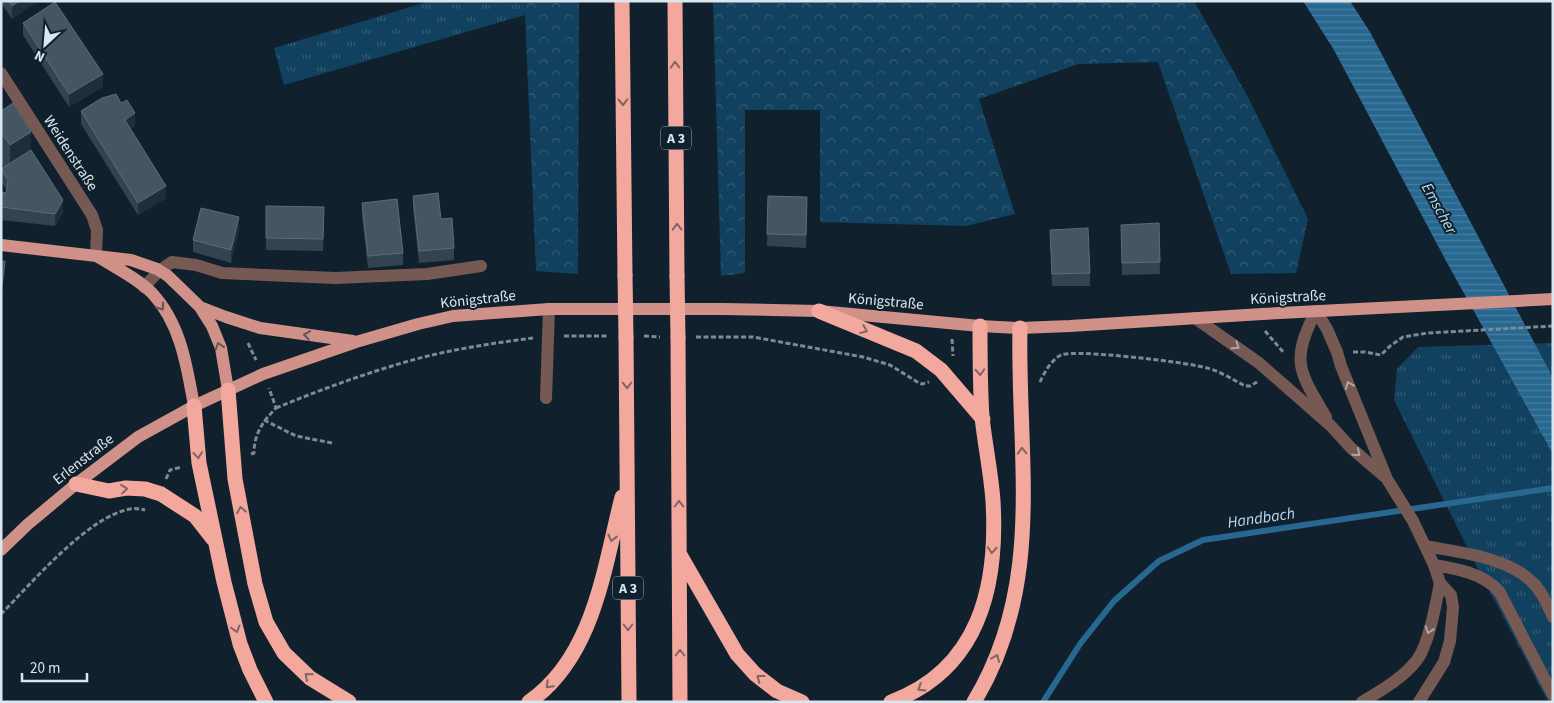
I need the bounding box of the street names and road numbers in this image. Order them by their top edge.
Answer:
street label: Weidenstraße [38,111,103,195]
road number: A 3 [661,126,691,150]
street label: Königstraße [439,285,517,314]
street label: Königstraße [1250,285,1326,310]
street label: Königstraße [847,288,925,315]
street label: Erlenstraße [48,429,118,490]
road number: A 3 [613,576,643,600]

